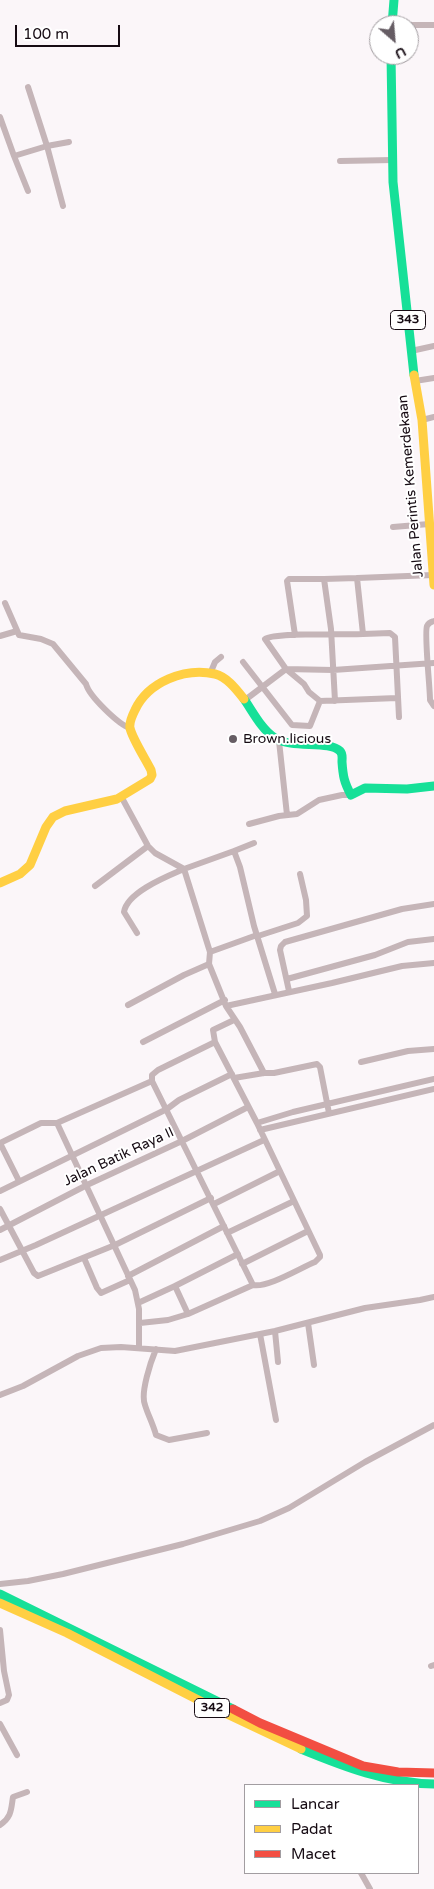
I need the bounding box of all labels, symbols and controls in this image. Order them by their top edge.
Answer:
scale bar [18,15,122,47]
north arrow [369,15,419,65]
text: 100 m [23,25,69,43]
text: U [392,43,409,63]
road number: 343 [390,310,426,330]
street label: Jalan Perintis Kemerdekaan [395,394,427,578]
place label: Brown.licious [243,731,331,747]
marker: Brown.licious [227,733,239,745]
street label: Jalan Batik Raya II [61,1124,177,1190]
road number: 342 [194,1699,230,1718]
legend [244,1784,419,1874]
text: Lancar [291,1795,339,1813]
text: Padat [291,1820,333,1838]
text: Macet [291,1845,336,1863]

